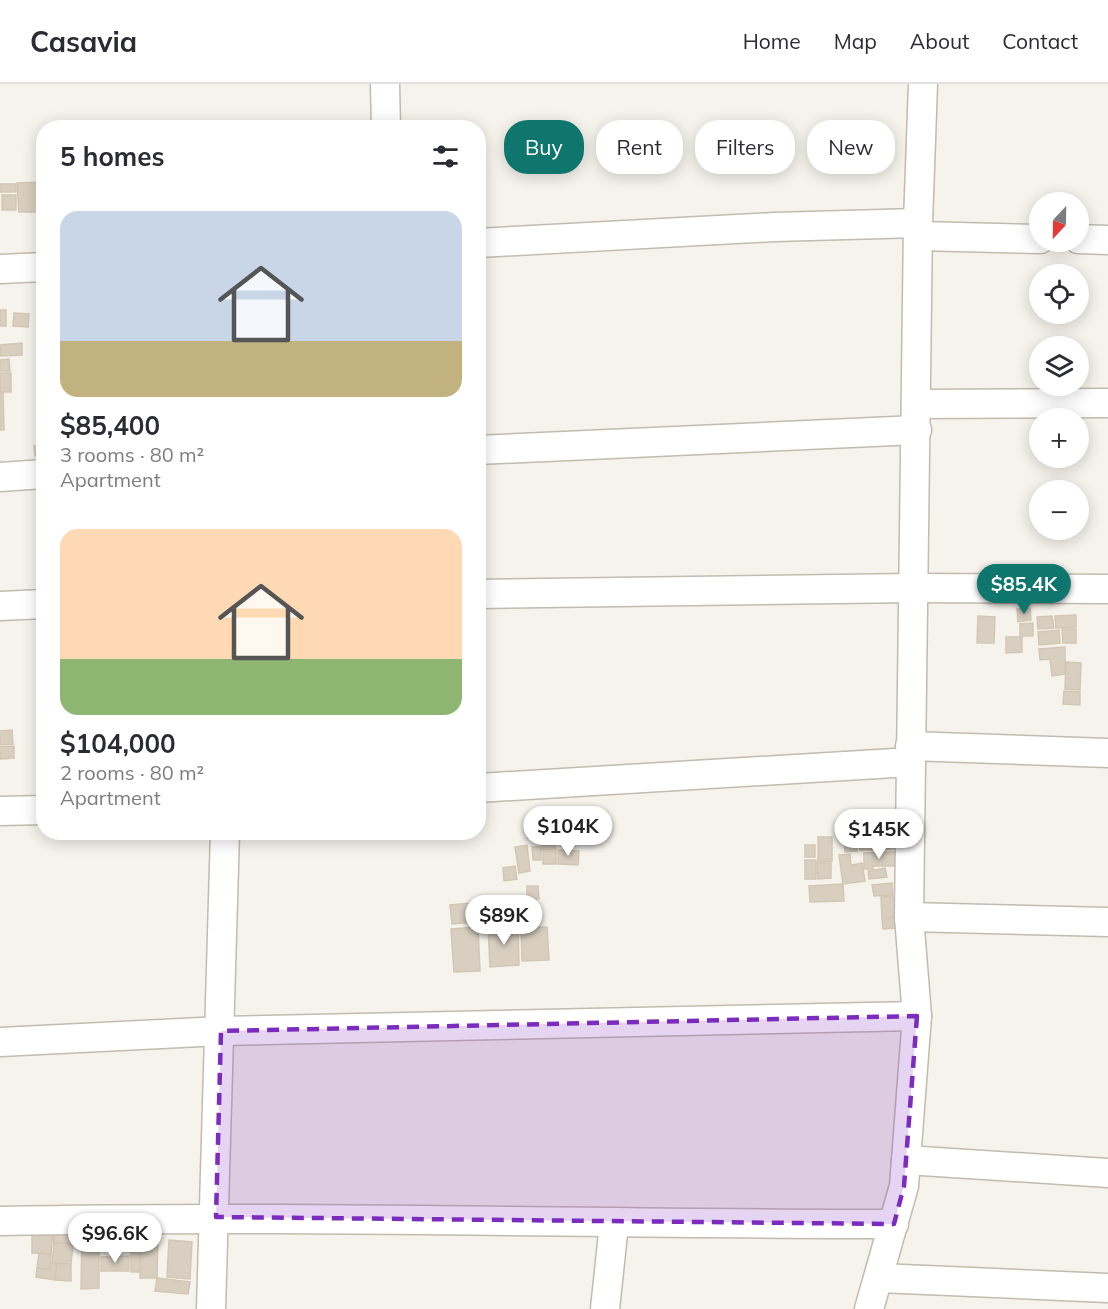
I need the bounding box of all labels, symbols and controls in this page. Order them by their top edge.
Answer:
text: Casavia [30,24,137,59]
text: Home [743,28,801,54]
text: Map [834,28,877,54]
text: About [910,28,969,54]
text: Contact [1002,28,1078,54]
chip: Buy [504,120,584,174]
chip: Rent [596,120,683,174]
chip: Filters [695,120,795,174]
chip: New [807,120,895,174]
text: 5 homes [60,140,164,173]
icon: filters [429,140,462,173]
north arrow [1029,192,1089,252]
map controls [1029,192,1089,540]
icon: home [207,250,315,358]
button: locate [1029,264,1089,324]
button: layers [1029,336,1089,396]
button: + [1029,408,1089,468]
text: $85,400 [60,409,160,442]
text: 3 rooms · 80 m² [60,442,204,467]
text: Apartment [60,467,161,492]
button: − [1029,480,1089,540]
pin: $85.4K [975,564,1073,615]
icon: home [207,568,315,676]
text: $85.4K [991,571,1057,596]
text: $104,000 [60,727,176,760]
text: 2 rooms · 80 m² [60,760,204,785]
text: Apartment [60,785,161,810]
pin: $104K [526,806,610,857]
pin: $145K [837,809,921,860]
text: $104K [537,813,599,838]
text: $145K [848,816,910,841]
pin: $89K [468,895,540,946]
text: $89K [479,902,529,927]
pin: $96.6K [66,1213,164,1264]
text: $96.6K [82,1220,148,1245]

